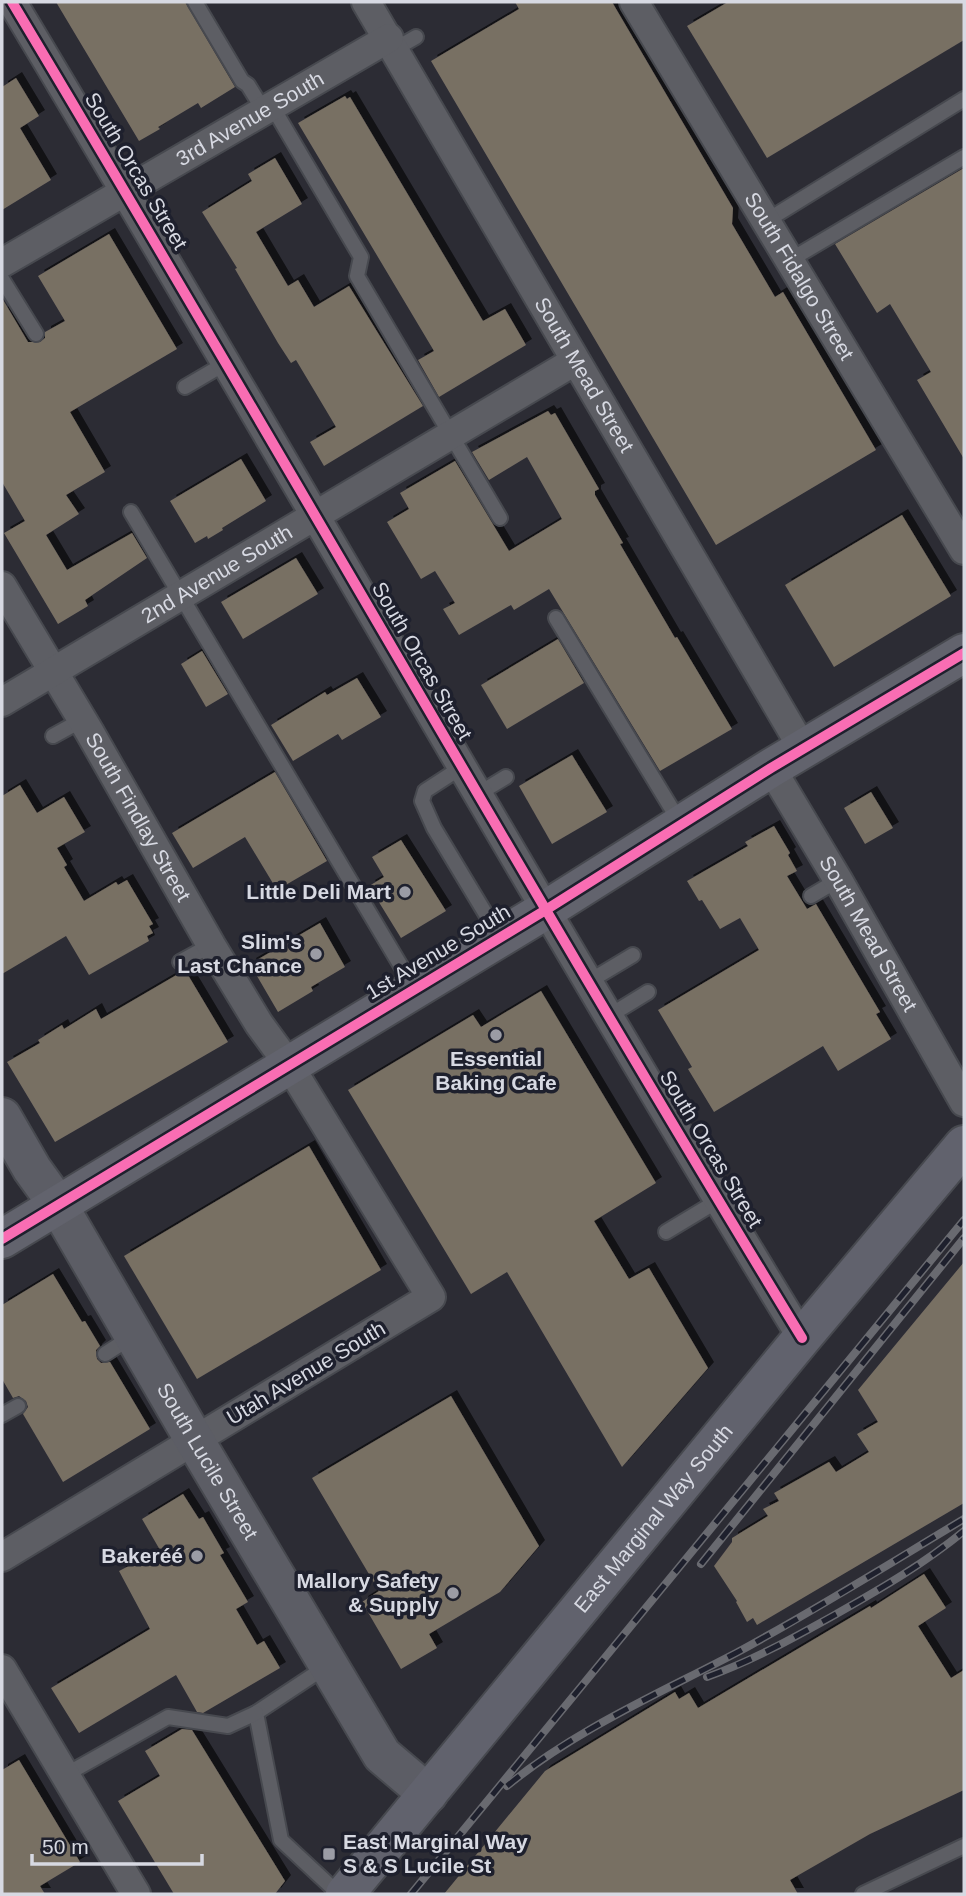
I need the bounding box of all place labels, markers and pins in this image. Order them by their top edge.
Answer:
place label: Little Deli Mart [246,880,391,903]
marker: Little Deli Mart [397,884,413,900]
place label: Slim's Last Chance [177,930,302,977]
marker: Slim's Last Chance [308,946,324,962]
marker: Essential Baking Cafe [488,1027,504,1043]
place label: Essential Baking Cafe [435,1047,557,1094]
place label: Bakeréé [101,1544,183,1567]
marker: Bakeréé [189,1548,205,1564]
place label: Mallory Safety & Supply [297,1569,439,1616]
marker: Mallory Safety & Supply [445,1585,461,1601]
place label: East Marginal Way S & S Lucile St [343,1830,528,1877]
marker: East Marginal Way S & S Lucile St [321,1846,337,1862]

